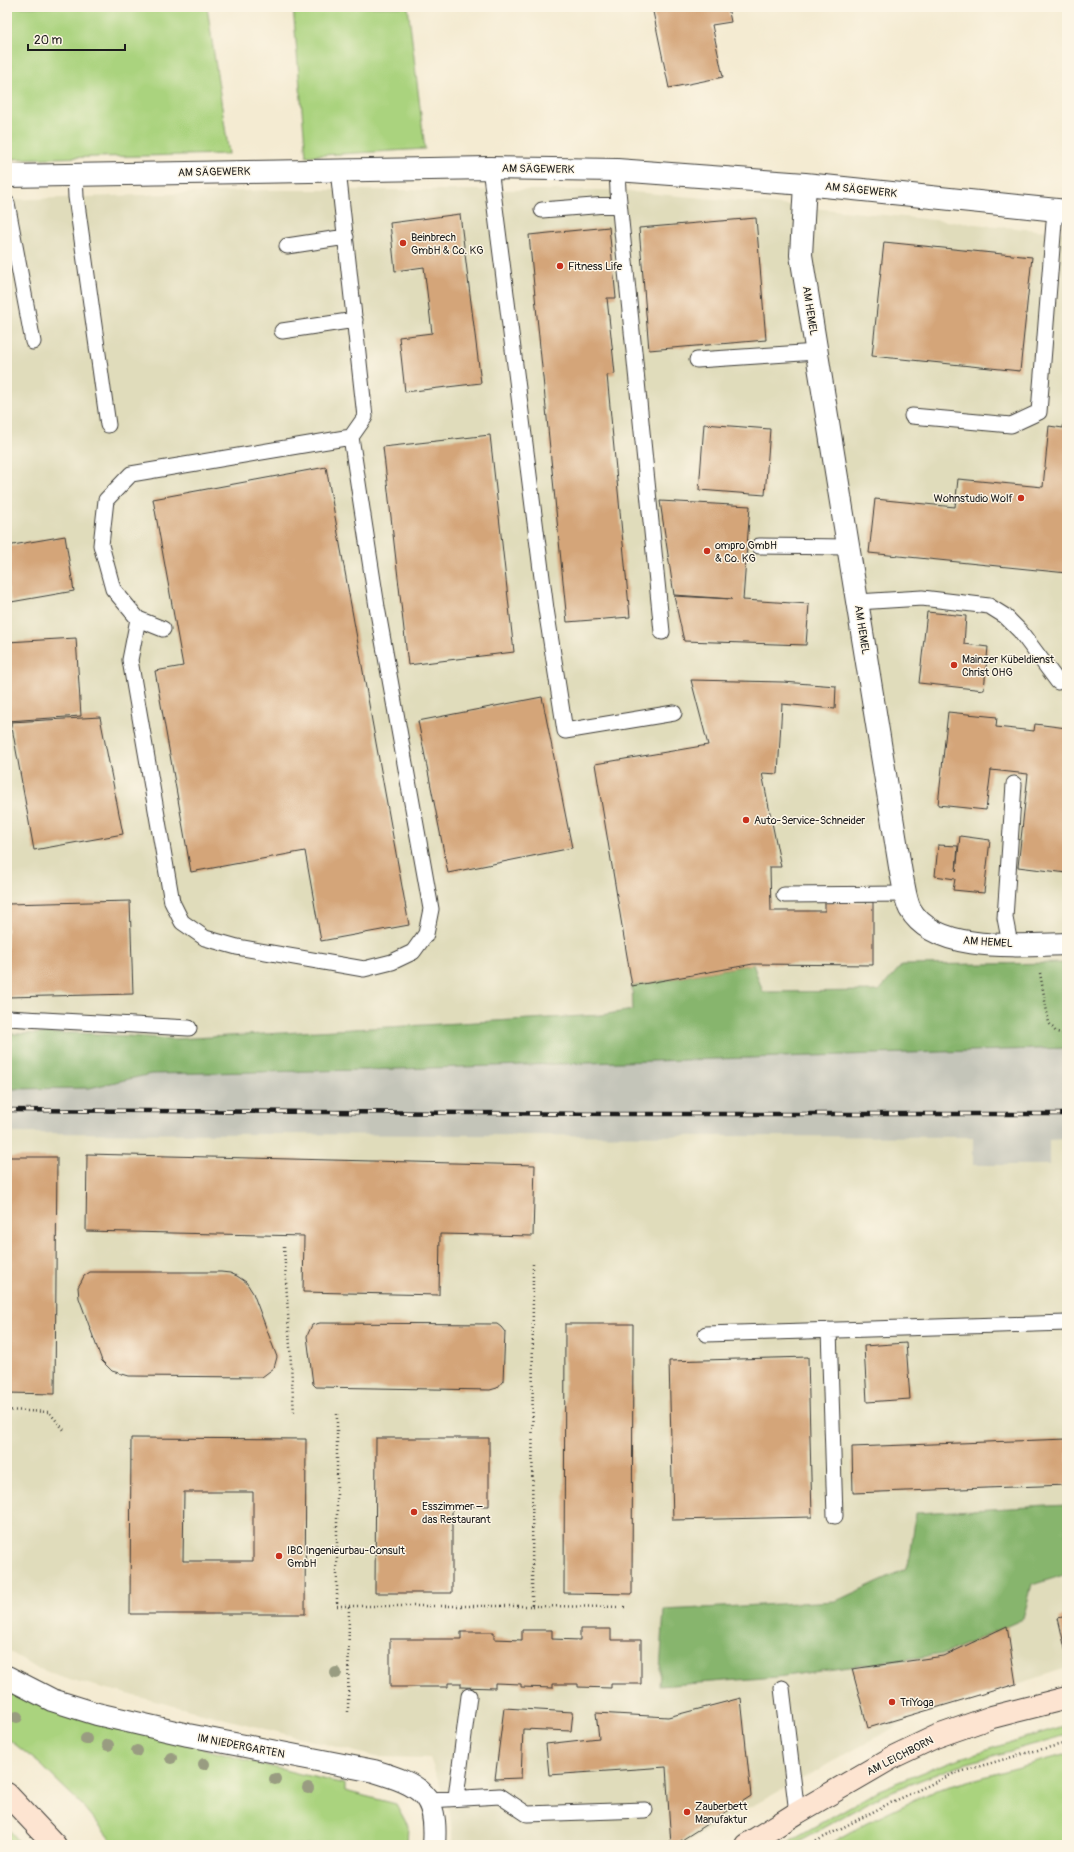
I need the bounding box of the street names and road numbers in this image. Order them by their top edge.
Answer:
street label: AM SÄGEWERK [502,162,575,176]
street label: AM SÄGEWERK [178,165,251,179]
street label: AM SÄGEWERK [824,180,898,200]
street label: AM HEMEL [800,285,820,337]
street label: AM HEMEL [852,604,872,656]
street label: AM HEMEL [963,934,1013,950]
street label: IM NIEDERGARTEN [196,1731,286,1761]
street label: AM LEICHBORN [864,1734,936,1778]

